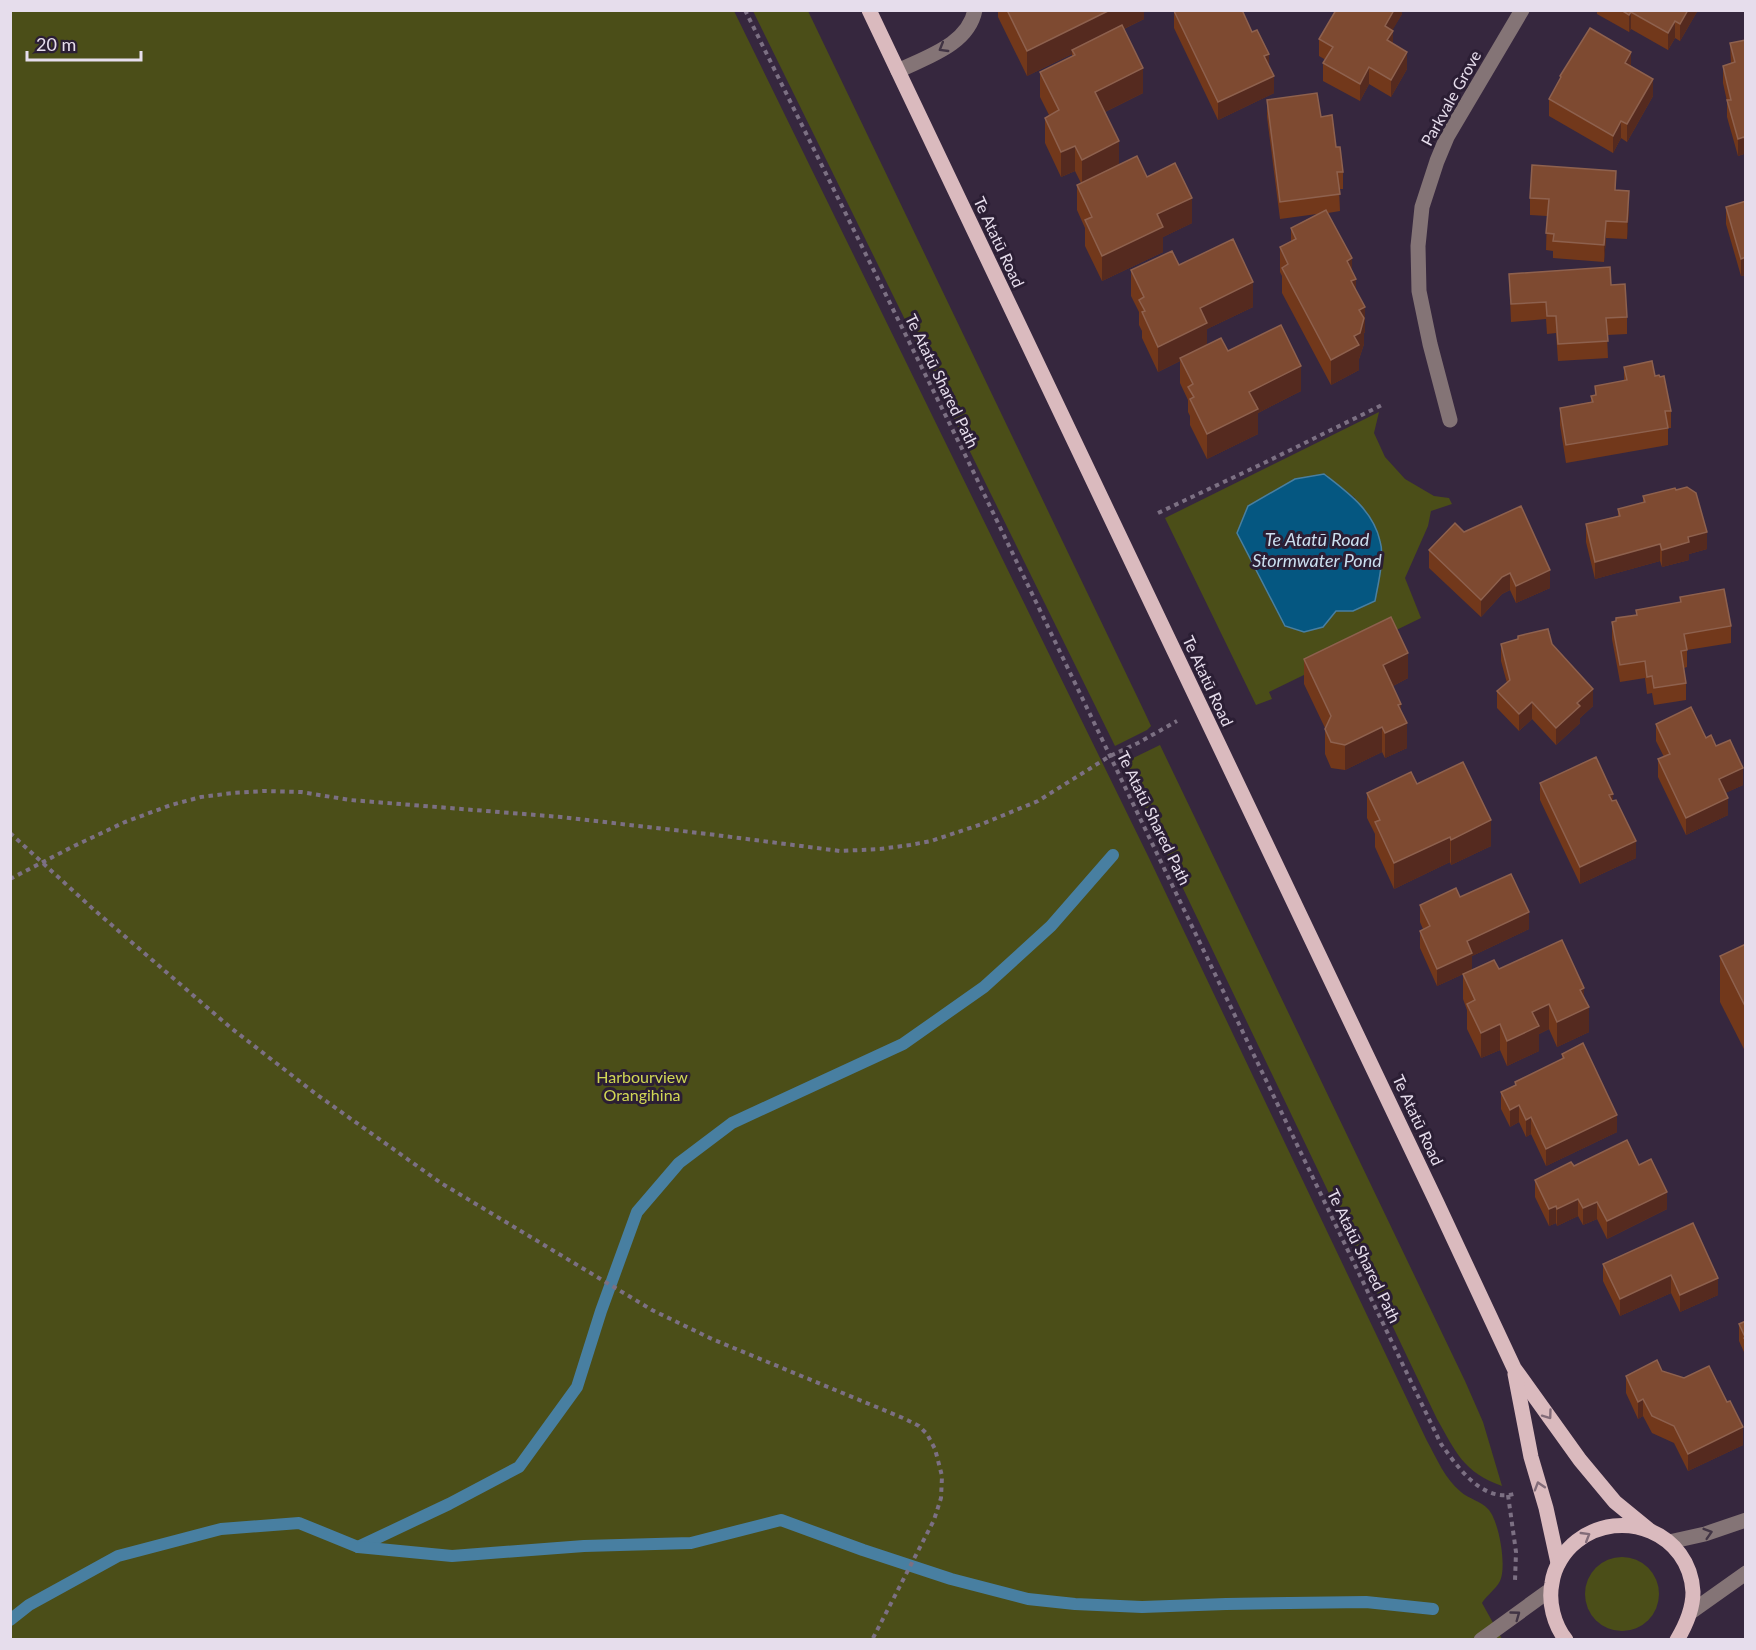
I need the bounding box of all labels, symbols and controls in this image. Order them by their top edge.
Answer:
scale bar [27,24,141,62]
text: 20 m [36,33,76,55]
one-way arrow [939,40,949,52]
street label: Parkvale Grove [1417,47,1485,149]
street label: Te Atatū Road [970,194,1029,290]
street label: Te Atatū Shared Path [902,311,983,451]
water label: Te Atatū Road Stormwater Pond [1252,528,1382,571]
street label: Te Atatū Road [1179,633,1238,729]
street label: Te Atatū Shared Path [1114,748,1195,888]
park label: Harbourview Orangihina [596,1067,688,1104]
street label: Te Atatū Road [1389,1072,1448,1168]
street label: Te Atatū Shared Path [1324,1186,1405,1326]
one-way arrow [1541,1409,1552,1420]
one-way arrow [1534,1481,1546,1492]
one-way arrow [1702,1528,1713,1540]
one-way arrow [1580,1531,1590,1543]
one-way arrow [1510,1611,1521,1622]

